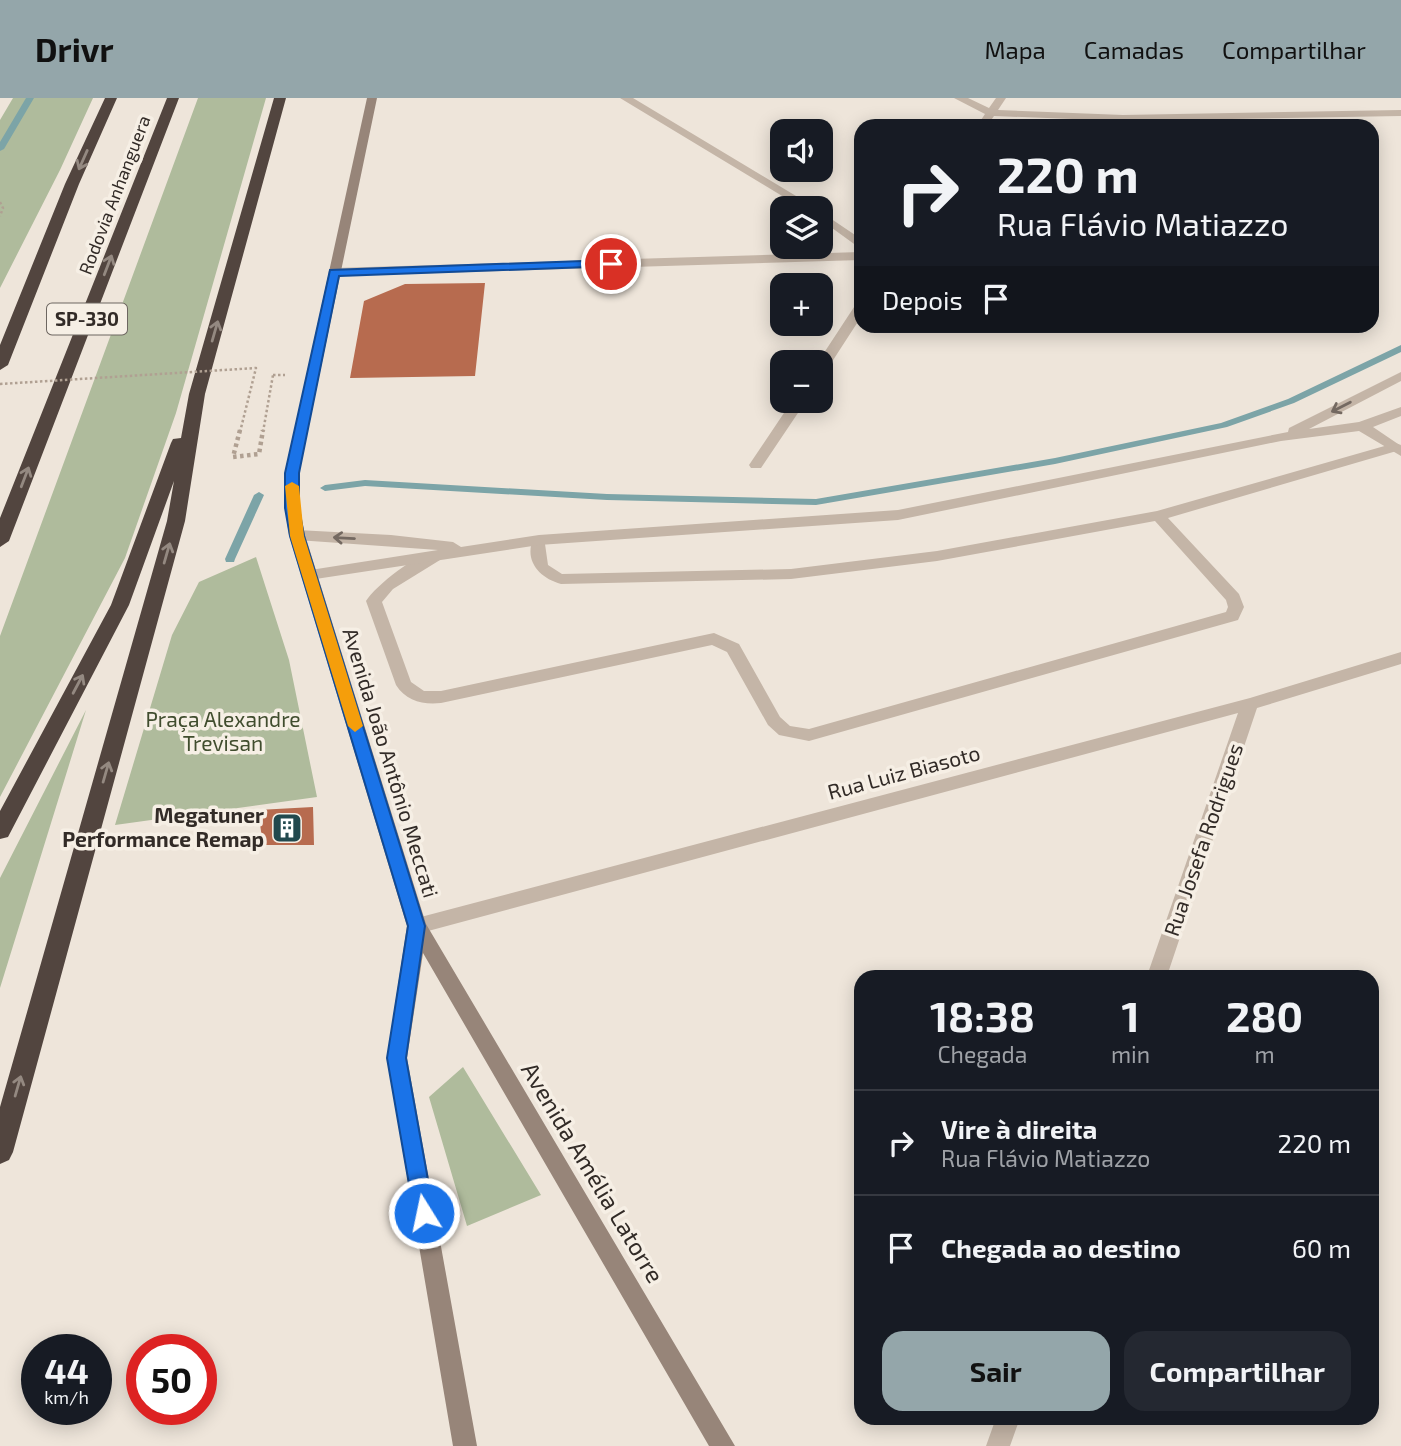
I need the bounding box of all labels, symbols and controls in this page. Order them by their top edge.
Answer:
text: Drivr [35,29,114,69]
text: Mapa [984,35,1046,64]
text: Camadas [1084,35,1184,64]
text: Compartilhar [1222,35,1366,64]
street label: Rodovia Anhanguera [74,112,155,277]
map controls [770,119,833,413]
button: sound [770,119,833,182]
text: 220 m [997,144,1139,203]
icon: right [882,147,973,238]
one-way arrow [76,149,89,170]
button: layers [770,196,833,259]
text: Rua Flávio Matiazzo [997,204,1288,242]
pin [581,234,641,294]
icon: arrive [592,245,630,283]
one-way arrow [102,255,115,277]
button: + [770,273,833,336]
icon: arrive [977,280,1015,318]
text: Depois [882,284,963,315]
road number: SP-330 [47,304,127,334]
one-way arrow [209,320,222,343]
button: − [770,350,833,413]
one-way arrow [1331,400,1352,414]
one-way arrow [19,467,32,489]
one-way arrow [332,531,355,544]
one-way arrow [161,542,174,565]
street label: Avenida João Antônio Meccati [338,625,444,901]
one-way arrow [72,674,85,695]
park label: Praça Alexandre Trevisan [145,706,301,755]
street label: Rua Luiz Biasoto [825,739,983,804]
street label: Rua Josefa Rodrigues [1158,740,1247,939]
one-way arrow [100,762,113,784]
place label: Megatuner Performance Remap [62,802,264,851]
building icon: Megatuner Performance Remap [270,811,304,845]
text: 18:38 [930,990,1035,1040]
text: 1 [1121,990,1140,1040]
text: 280 [1226,990,1303,1040]
text: Chegada [937,1040,1027,1068]
text: min [1111,1040,1150,1068]
text: m [1254,1040,1275,1068]
street label: Avenida Amélia Latorre [516,1057,671,1288]
one-way arrow [13,1075,26,1097]
text: Vire à direita [941,1113,1097,1144]
icon: right [882,1124,920,1162]
text: 220 m [1278,1127,1351,1158]
text: Rua Flávio Matiazzo [941,1144,1150,1172]
position arrow [387,1176,461,1250]
icon: arrive [882,1229,920,1267]
text: Chegada ao destino [941,1232,1181,1263]
text: 60 m [1292,1232,1351,1263]
button: Sair [882,1331,1110,1411]
button: Compartilhar [1124,1331,1351,1411]
speed limit sign: 50 [126,1334,217,1425]
text: 44 [44,1349,89,1391]
text: km/h [44,1386,89,1408]

